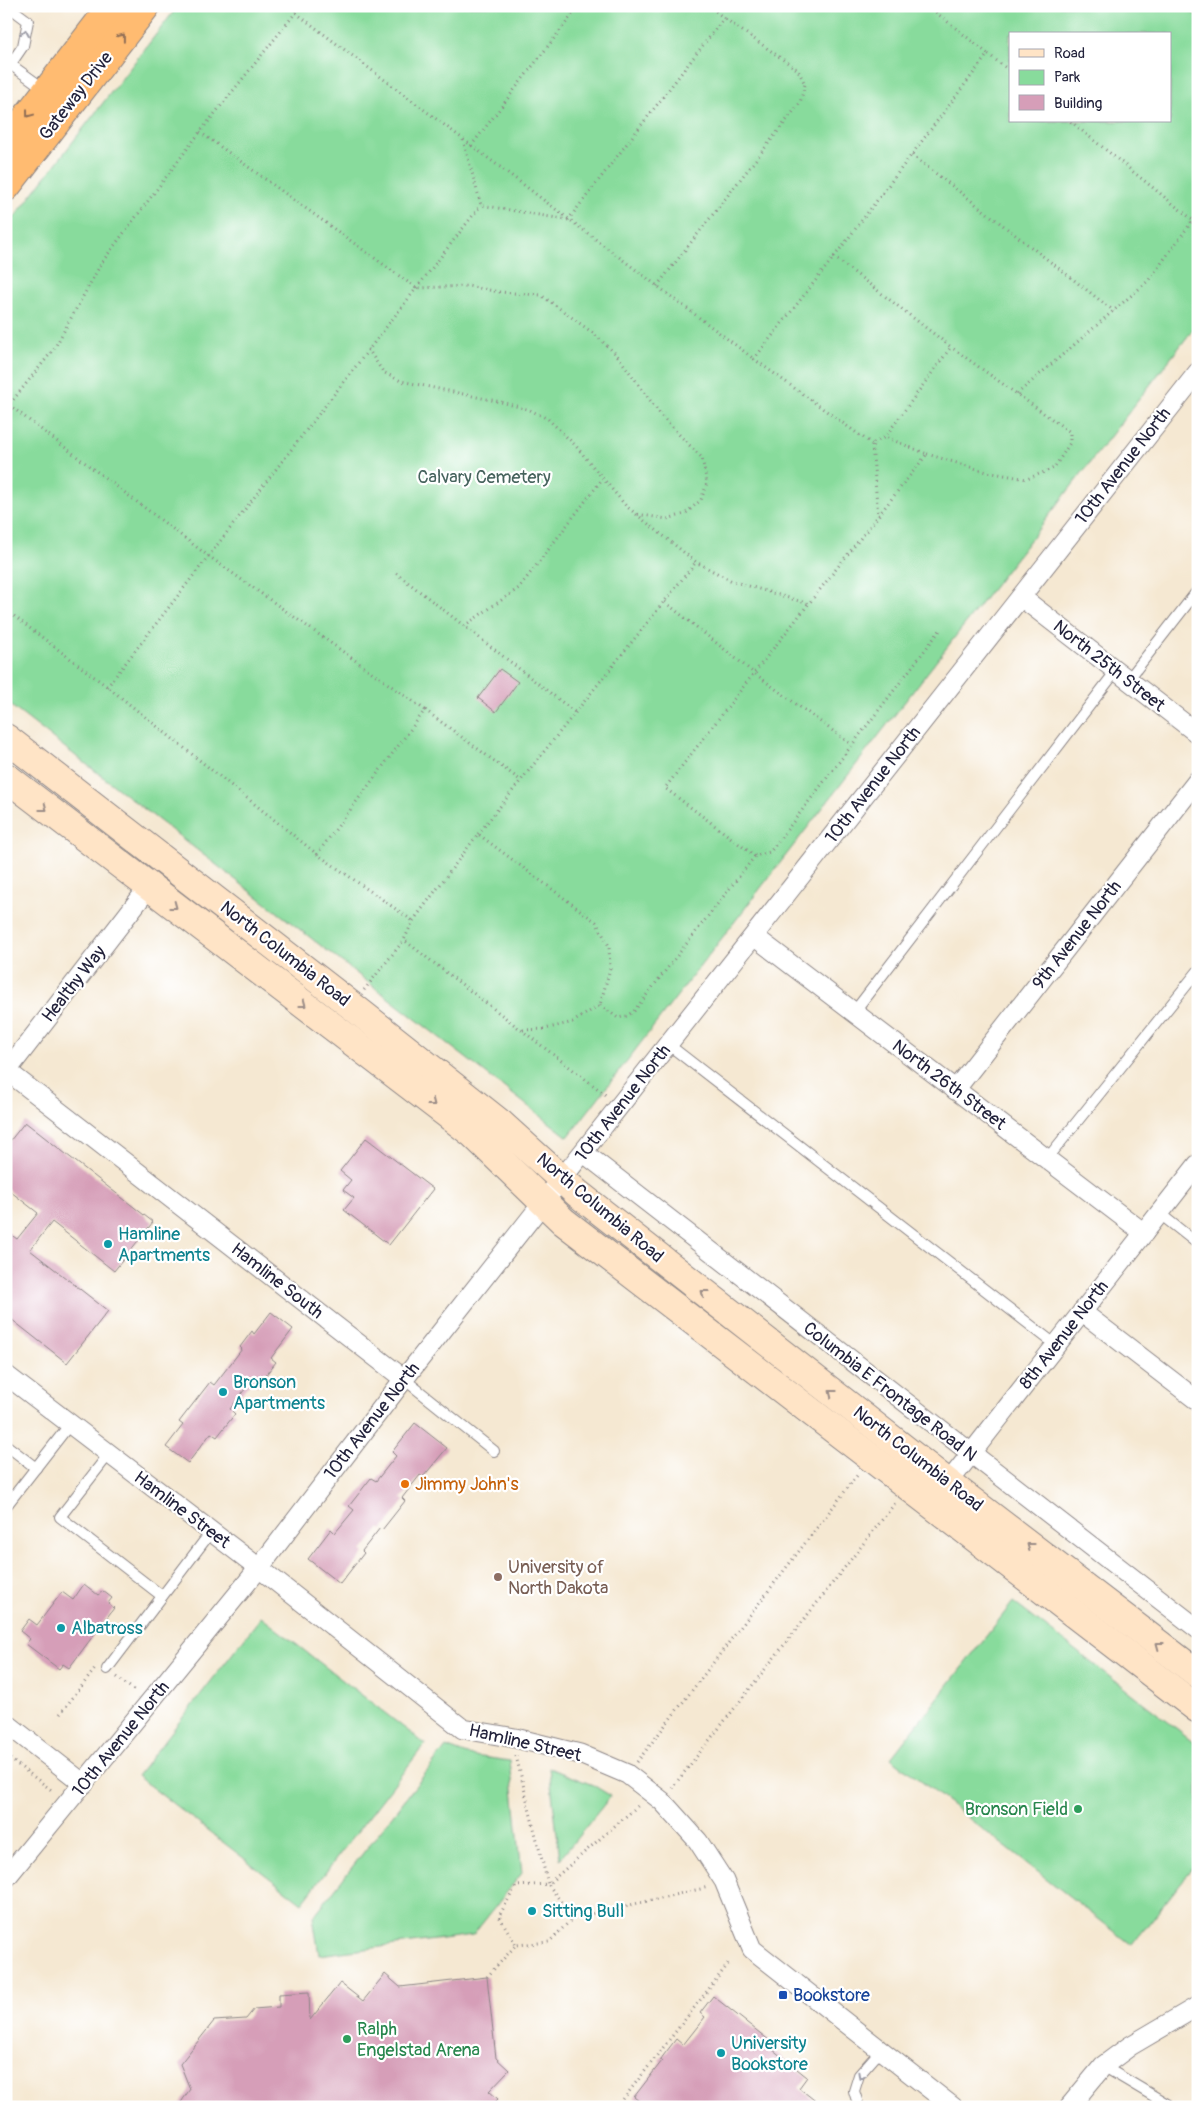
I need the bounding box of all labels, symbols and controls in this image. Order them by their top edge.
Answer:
one-way arrow [20,28,30,37]
legend [1009,32,1172,122]
one-way arrow [116,34,124,43]
text: Road [1054,44,1085,63]
street label: Gateway Drive [34,47,118,145]
text: Park [1054,68,1081,87]
text: Building [1054,94,1102,113]
one-way arrow [26,108,34,117]
street label: 10th Avenue North [1070,403,1176,529]
park label: Calvary Cemetery [417,466,551,489]
street label: North 25th Street [1048,615,1170,717]
street label: 10th Avenue North [820,722,926,848]
one-way arrow [39,802,48,811]
street label: 9th Avenue North [1027,876,1127,994]
street label: North Columbia Road [215,896,355,1012]
one-way arrow [168,900,178,909]
street label: Healthy Way [37,941,111,1027]
one-way arrow [297,998,307,1007]
street label: North 26th Street [887,1035,1011,1136]
street label: 10th Avenue North [570,1040,676,1166]
one-way arrow [426,1097,436,1106]
street label: North Columbia Road [532,1148,668,1268]
place label: Hamline Apartments [118,1223,210,1267]
marker: Hamline Apartments [102,1238,114,1250]
street label: Hamline South [226,1238,328,1324]
street label: 8th Avenue North [1014,1276,1114,1394]
one-way arrow [700,1290,710,1299]
street label: Columbia E Frontage Road N [798,1317,982,1467]
street label: 10th Avenue North [319,1358,425,1484]
place label: Bronson Apartments [233,1371,325,1415]
marker: Bronson Apartments [217,1386,229,1398]
one-way arrow [829,1389,838,1398]
street label: North Columbia Road [848,1401,988,1517]
street label: Hamline Street [129,1466,235,1554]
place label: Jimmy John's [415,1473,518,1496]
marker: Jimmy John's [399,1478,411,1490]
one-way arrow [1026,1543,1036,1552]
place label: University of North Dakota [508,1556,608,1600]
marker: University of North Dakota [492,1571,504,1583]
place label: Albatross [71,1617,143,1640]
marker: Albatross [55,1622,67,1634]
one-way arrow [1156,1642,1165,1650]
street label: 10th Avenue North [67,1677,175,1801]
street label: Hamline Street [466,1719,584,1767]
place label: Bronson Field [965,1798,1068,1821]
marker: Bronson Field [1072,1803,1084,1815]
place label: Sitting Bull [542,1900,624,1923]
marker: Sitting Bull [526,1905,538,1917]
place label: Bookstore [793,1984,870,2007]
marker: Bookstore [777,1989,789,2001]
place label: Ralph Engelstad Arena [357,2018,480,2062]
place label: University Bookstore [731,2032,808,2076]
marker: Ralph Engelstad Arena [341,2033,353,2045]
marker: University Bookstore [715,2047,727,2059]
one-way arrow [857,2071,867,2080]

